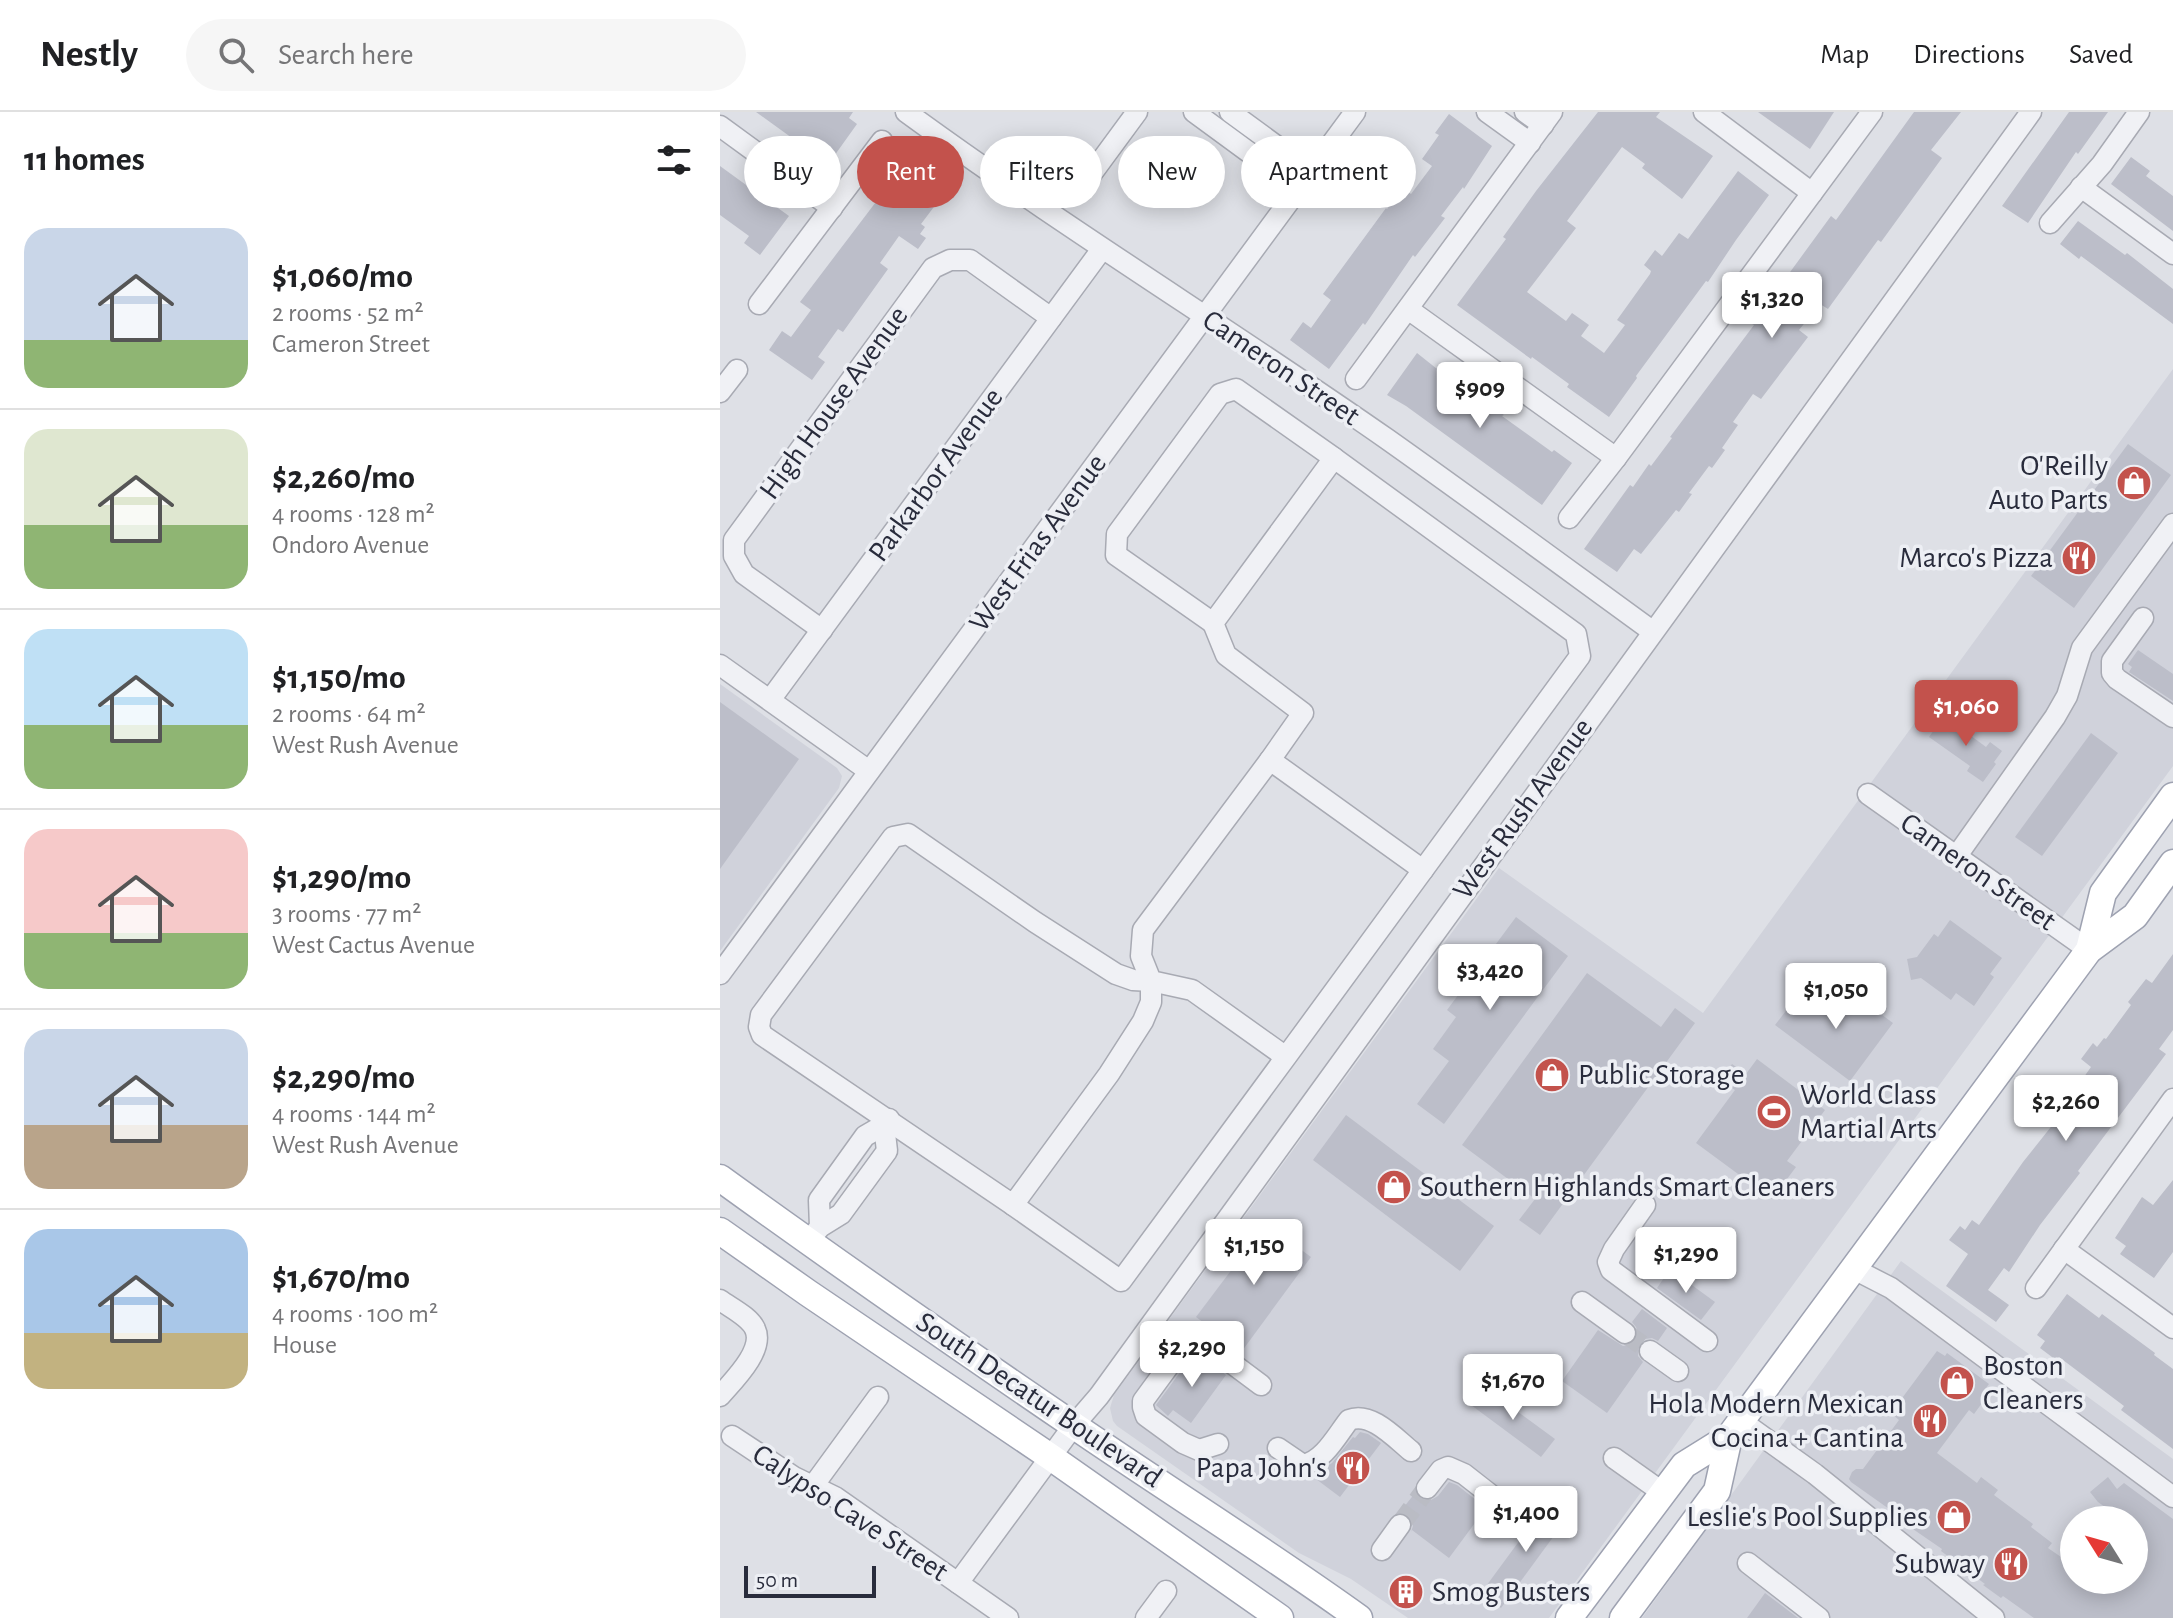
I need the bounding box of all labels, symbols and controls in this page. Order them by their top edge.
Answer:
search box [186,19,746,91]
icon: search [214,33,258,77]
text: Nestly [40,36,138,74]
text: Search here [278,40,414,70]
text: Map [1820,41,1869,69]
text: Directions [1913,41,2025,69]
text: Saved [2069,41,2133,69]
chip: Buy [744,136,841,208]
chip: Rent [857,136,964,208]
chip: Filters [980,136,1102,208]
chip: New [1118,136,1225,208]
chip: Apartment [1241,136,1416,208]
icon: filters [652,138,696,182]
text: 11 homes [24,143,145,177]
icon: home [88,260,184,356]
text: $1,060/mo [272,260,413,294]
pin: $1,320 [1707,272,1837,340]
text: $1,320 [1740,285,1804,311]
text: 2 rooms · 52 m² [272,300,424,326]
street label: High House Avenue [754,301,914,505]
street label: Cameron Street [1197,305,1365,432]
text: Cameron Street [272,331,430,357]
pin: $909 [1433,362,1527,430]
text: $909 [1455,375,1505,401]
street label: Parkarbor Avenue [863,383,1009,567]
street label: West Frias Avenue [964,449,1112,637]
place label: O'Reilly Auto Parts [1988,451,2108,515]
icon: home [88,461,184,557]
text: $2,260/mo [272,461,415,495]
shop icon: O'Reilly Auto Parts [2115,464,2153,502]
text: 4 rooms · 128 m² [272,501,435,527]
text: Ondoro Avenue [272,532,429,558]
restaurant icon: Marco's Pizza [2060,539,2098,577]
place label: Marco's Pizza [1899,543,2053,573]
icon: home [88,661,184,757]
text: $1,150/mo [272,661,406,695]
pin: $1,060 [1901,680,2031,748]
text: $1,060 [1933,693,1999,719]
text: 2 rooms · 64 m² [272,701,426,727]
street label: West Rush Avenue [1448,713,1598,905]
text: West Rush Avenue [272,732,459,758]
street label: Cameron Street [1895,807,2062,937]
icon: home [88,861,184,957]
text: $1,290/mo [272,861,411,895]
text: 3 rooms · 77 m² [272,901,421,927]
text: West Cactus Avenue [272,932,475,958]
pin: $3,420 [1425,944,1555,1012]
text: $3,420 [1456,957,1524,983]
pin: $1,050 [1771,963,1901,1031]
text: $1,050 [1803,976,1869,1002]
shop icon: Public Storage [1533,1056,1571,1094]
place label: Public Storage [1578,1060,1745,1090]
icon: home [88,1061,184,1157]
text: $2,290/mo [272,1061,415,1095]
pin: $2,260 [2001,1075,2131,1143]
place label: World Class Martial Arts [1800,1080,1937,1144]
text: $2,260 [2032,1088,2100,1114]
sports icon: World Class Martial Arts [1755,1093,1793,1131]
text: 4 rooms · 144 m² [272,1101,436,1127]
text: West Rush Avenue [272,1132,459,1158]
shop icon: Southern Highlands Smart Cleaners [1375,1168,1413,1206]
place label: Southern Highlands Smart Cleaners [1420,1172,1835,1202]
pin: $1,150 [1189,1219,1319,1287]
pin: $1,290 [1621,1227,1751,1295]
text: $1,150 [1223,1232,1285,1258]
text: $1,290 [1653,1240,1719,1266]
icon: home [88,1261,184,1357]
text: $1,670/mo [272,1261,410,1295]
text: 4 rooms · 100 m² [272,1301,438,1327]
street label: South Decatur Boulevard [911,1307,1167,1493]
pin: $2,290 [1127,1321,1257,1389]
text: House [272,1332,337,1358]
text: $2,290 [1158,1334,1226,1360]
place label: Boston Cleaners [1983,1351,2084,1415]
pin: $1,670 [1448,1354,1578,1422]
shop icon: Boston Cleaners [1938,1364,1976,1402]
text: $1,670 [1481,1367,1545,1393]
place label: Hola Modern Mexican Cocina + Cantina [1648,1389,1904,1453]
restaurant icon: Hola Modern Mexican Cocina + Cantina [1911,1402,1949,1440]
street label: Calypso Cave Street [747,1439,953,1587]
restaurant icon: Papa John's [1334,1449,1372,1487]
place label: Papa John's [1196,1453,1327,1483]
pin: $1,400 [1461,1486,1591,1554]
shop icon: Leslie's Pool Supplies [1935,1498,1973,1536]
text: $1,400 [1492,1499,1560,1525]
place label: Leslie's Pool Supplies [1686,1502,1928,1532]
north arrow [2060,1506,2148,1594]
map controls [2060,1506,2148,1594]
restaurant icon: Subway [1992,1545,2030,1583]
place label: Subway [1895,1549,1985,1579]
scale bar [744,1562,876,1598]
text: 50 m [756,1569,798,1591]
building icon: Smog Busters [1387,1573,1425,1611]
place label: Smog Busters [1432,1577,1590,1607]

